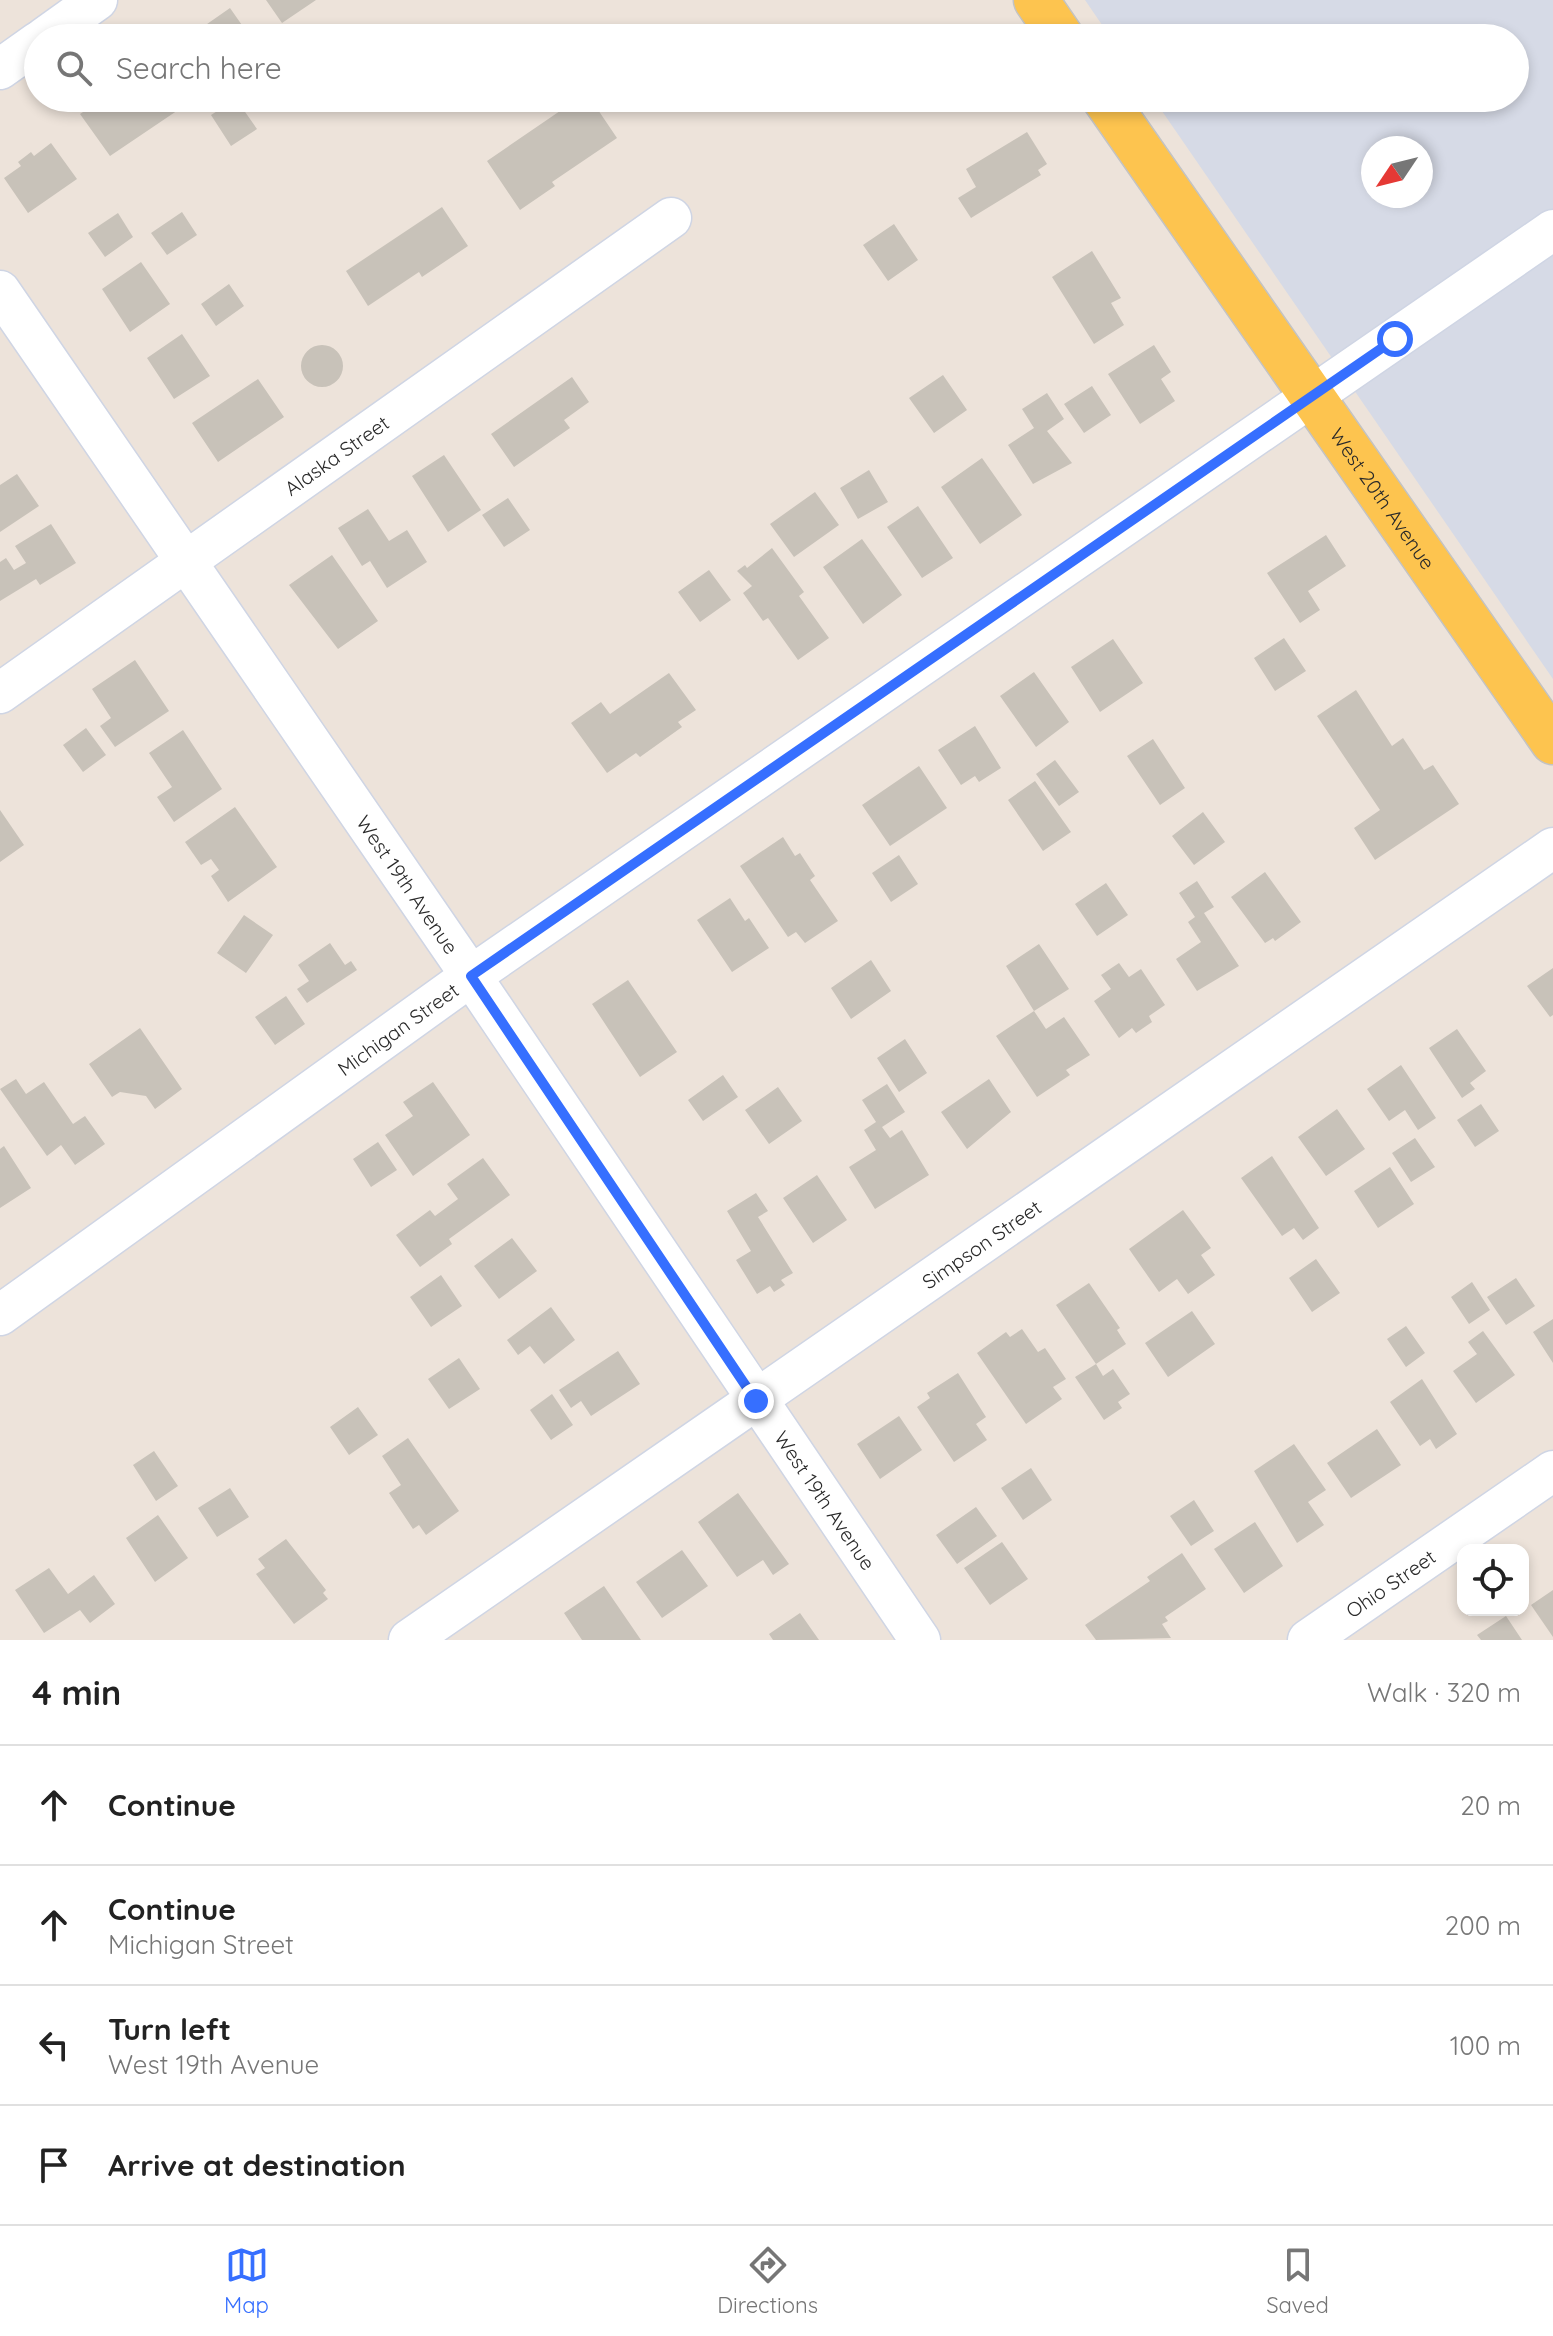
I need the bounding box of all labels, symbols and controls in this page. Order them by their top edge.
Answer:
search box [24,24,1529,112]
icon: search [52,46,96,90]
text: Search here [116,49,282,87]
north arrow [1361,136,1433,208]
route start [1377,321,1413,357]
street label: Alaska Street [279,409,393,500]
street label: West 20th Avenue [1325,423,1441,574]
street label: West 19th Avenue [352,810,464,958]
street label: Michigan Street [332,977,463,1081]
street label: Simpson Street [917,1194,1046,1294]
route end [738,1383,774,1419]
street label: West 19th Avenue [770,1426,881,1574]
street label: Ohio Street [1341,1543,1440,1623]
map controls [1457,1544,1529,1616]
button: locate [1457,1544,1529,1616]
text: 4 min [32,1671,121,1714]
text: Walk · 320 m [1367,1676,1521,1709]
icon: ahead [32,1783,76,1827]
text: Continue [108,1786,236,1824]
text: 20 m [1460,1789,1521,1822]
text: Continue [108,1890,236,1928]
icon: ahead [32,1903,76,1947]
text: 200 m [1445,1909,1521,1942]
text: Michigan Street [108,1928,294,1961]
text: Turn left [108,2010,231,2048]
icon: left [32,2023,76,2067]
text: 100 m [1450,2029,1521,2062]
text: West 19th Avenue [108,2048,319,2081]
icon: arrive [32,2143,76,2187]
text: Arrive at destination [108,2146,406,2184]
tab: Map [224,2243,269,2319]
tab: Directions [717,2243,818,2319]
tab: Saved [1266,2243,1329,2319]

